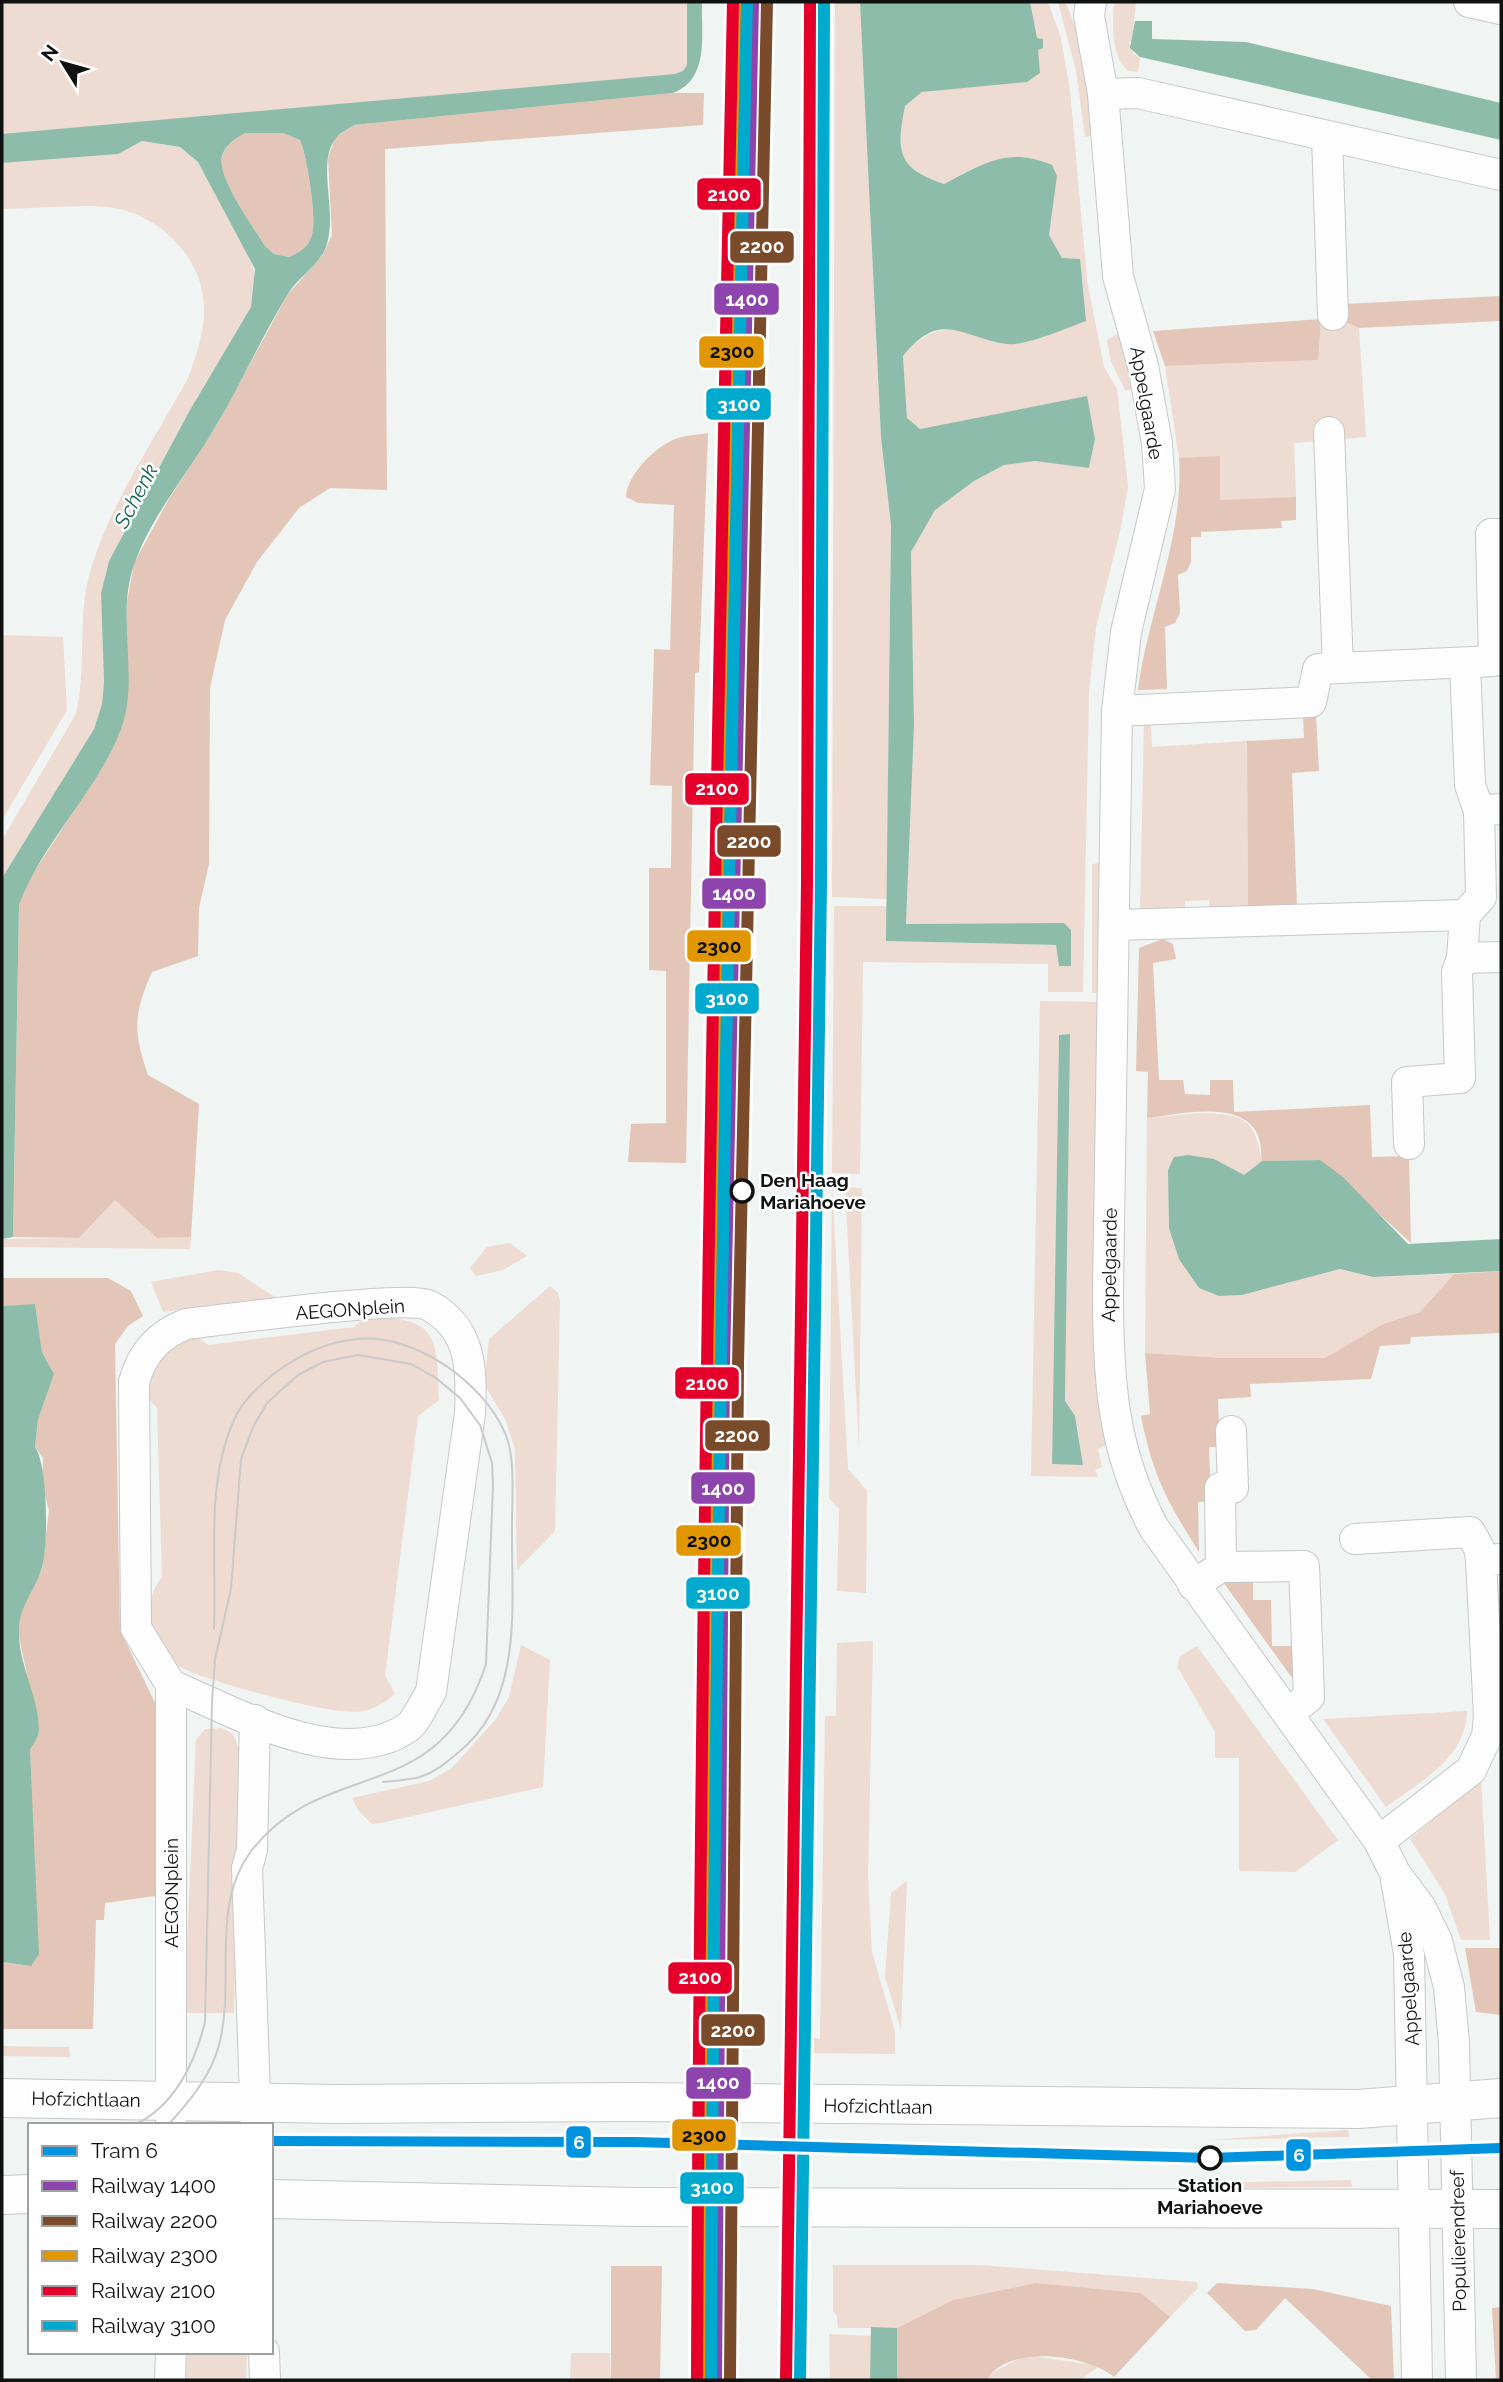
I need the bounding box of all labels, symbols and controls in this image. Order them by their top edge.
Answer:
north arrow [28,28,98,98]
text: N [36,40,63,65]
line badge: 2100 [696,177,762,211]
text: 2100 [707,183,751,205]
line badge: 2200 [729,230,795,264]
text: 2200 [740,235,784,257]
line badge: 1400 [713,282,780,316]
text: 1400 [725,288,769,310]
line badge: 2300 [698,335,765,369]
text: 2300 [710,340,754,362]
street label: Appelgaarde [1126,345,1168,461]
line badge: 3100 [705,387,772,421]
text: 3100 [717,393,761,415]
water label: Schenk [108,459,163,533]
line badge: 2100 [684,772,750,806]
text: 2100 [695,777,739,799]
line badge: 2200 [716,824,782,858]
text: 2200 [727,830,771,852]
line badge: 1400 [701,877,767,910]
text: 1400 [712,882,756,904]
line badge: 2300 [686,929,752,963]
text: 2300 [697,935,741,957]
line badge: 3100 [694,982,760,1015]
text: 3100 [705,987,749,1009]
place label: Den Haag Mariahoeve [760,1169,866,1213]
marker: Den Haag Mariahoeve [730,1179,754,1203]
street label: Appelgaarde [1097,1208,1121,1322]
street label: AEGONplein [294,1294,406,1324]
line badge: 2100 [674,1366,740,1400]
text: 2100 [685,1372,729,1394]
line badge: 2200 [704,1419,771,1452]
text: 2200 [715,1424,759,1446]
line badge: 1400 [690,1471,756,1505]
text: 1400 [701,1477,745,1499]
line badge: 2300 [675,1524,742,1557]
text: 2300 [687,1529,731,1551]
line badge: 3100 [685,1576,751,1610]
text: 3100 [696,1582,740,1604]
street label: AEGONplein [160,1838,182,1948]
street label: Appelgaarde [1393,1931,1423,2047]
line badge: 2100 [667,1961,733,1995]
text: 2100 [678,1966,722,1988]
line badge: 2200 [700,2013,766,2047]
text: 2200 [711,2019,755,2041]
line badge: 1400 [685,2066,752,2100]
text: 1400 [696,2071,740,2093]
street label: Hofzichtlaan [31,2087,141,2111]
street label: Hofzichtlaan [823,2094,933,2118]
line badge: 2300 [671,2118,737,2152]
legend [28,2123,273,2354]
text: 2300 [682,2124,726,2146]
line badge: 6 [565,2125,592,2159]
text: 6 [573,2131,585,2153]
text: Tram 6 [91,2138,158,2163]
line badge: 6 [1285,2138,1312,2172]
text: 6 [1293,2144,1305,2166]
marker: Station Mariahoeve [1198,2146,1222,2170]
street label: Populierendreef [1446,2169,1470,2312]
line badge: 3100 [679,2171,745,2205]
text: Railway 1400 [91,2173,216,2198]
place label: Station Mariahoeve [1157,2174,1263,2218]
text: 3100 [690,2176,734,2198]
text: Railway 2200 [91,2208,218,2233]
text: Railway 2300 [91,2243,218,2268]
text: Railway 2100 [91,2278,216,2303]
text: Railway 3100 [91,2313,216,2338]

